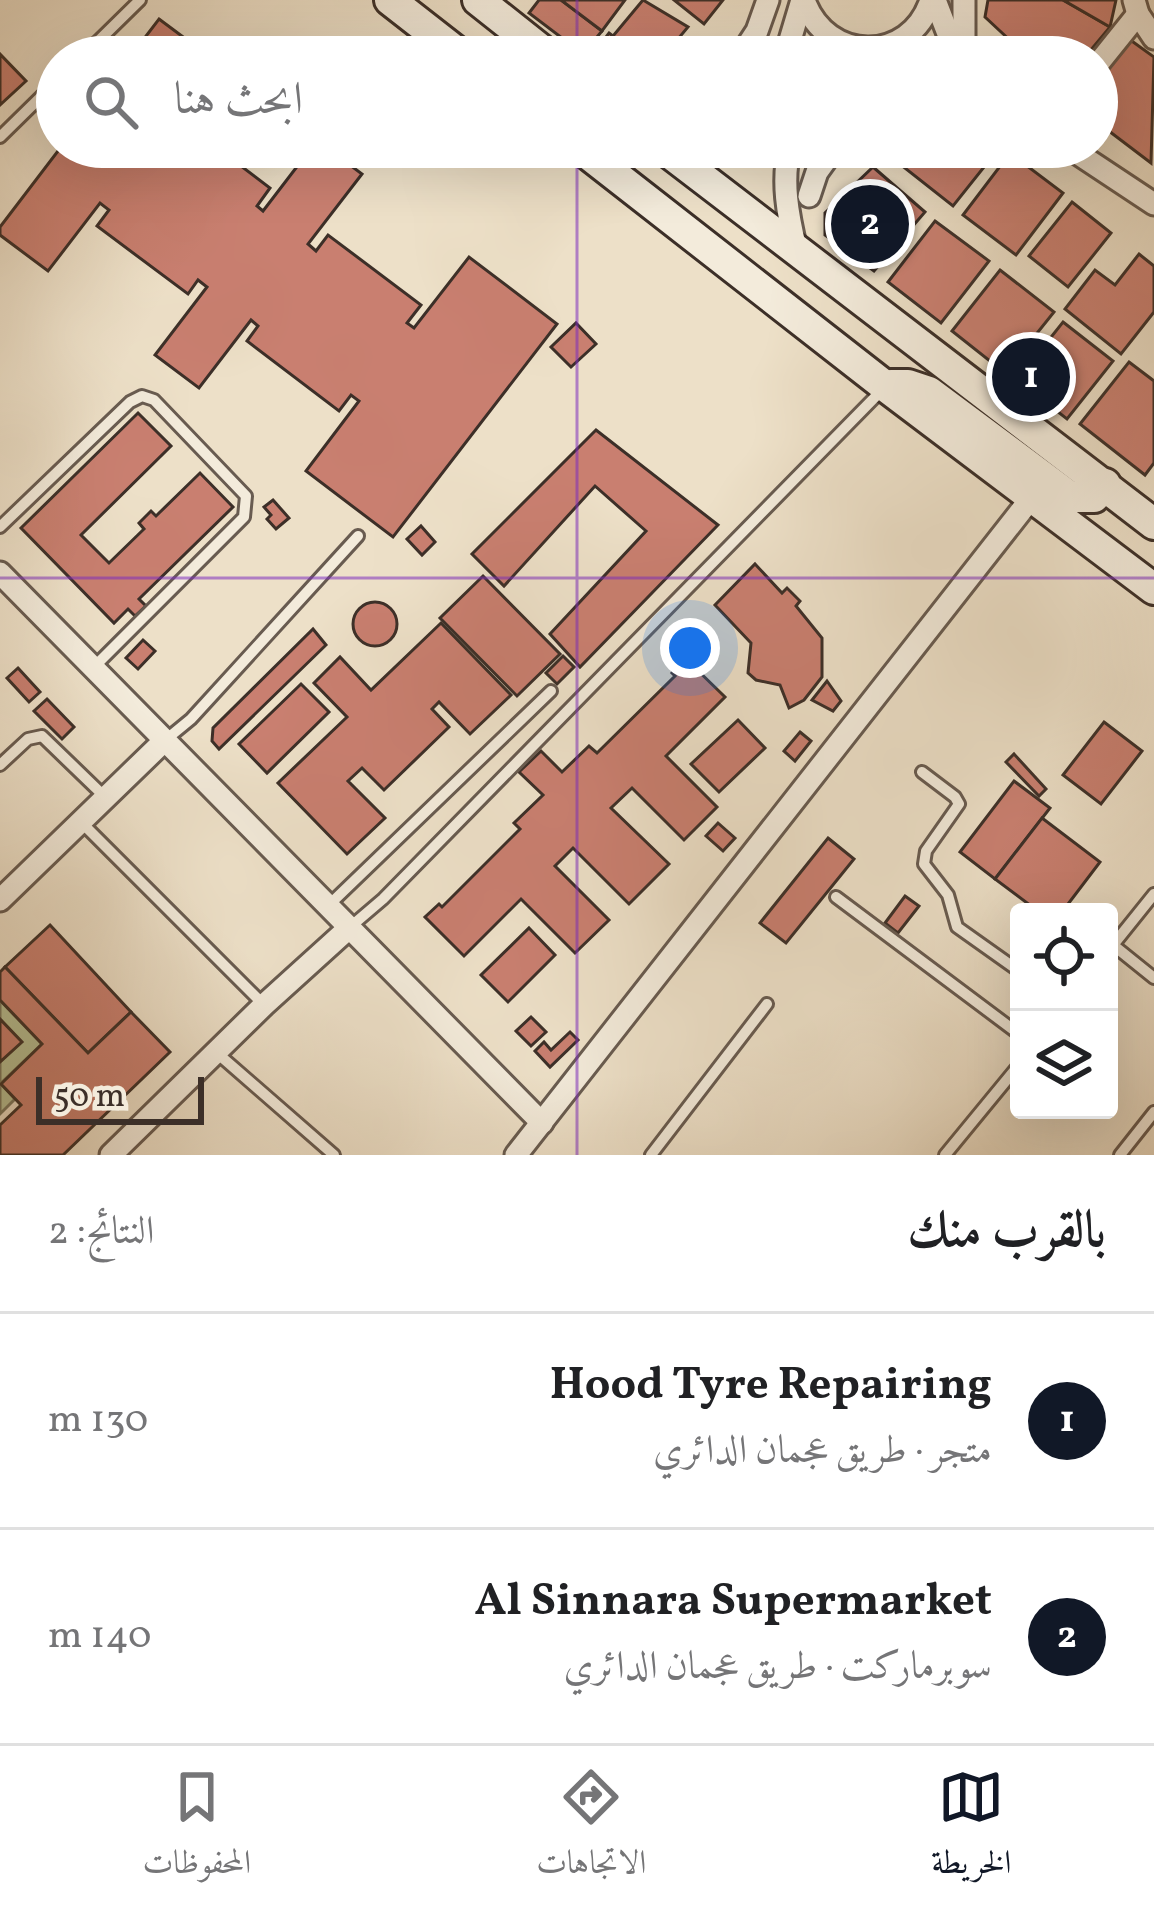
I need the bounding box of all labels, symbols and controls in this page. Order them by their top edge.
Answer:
search box [36,36,1118,168]
icon: search [78,69,144,135]
text: ابحث هنا [174,70,303,133]
pin: 2 [831,179,909,269]
pin: 1 [992,332,1070,422]
your location [660,618,720,678]
map controls [1010,903,1118,1119]
button: locate [1010,903,1118,1011]
button: layers [1010,1011,1118,1119]
scale bar [36,1071,204,1124]
text: 50 m [54,1075,125,1121]
text: بالقرب منك [907,1197,1106,1268]
text: النتائج: 2 [48,1206,154,1260]
text: Hood Tyre Repairing [550,1355,992,1418]
text: 130 m [48,1394,148,1448]
text: 1 [1059,1394,1075,1448]
text: متجر · طريق عجمان الدائري [653,1425,992,1479]
text: Al Sinnara Supermarket [475,1571,992,1634]
text: 140 m [48,1610,151,1664]
text: 2 [1057,1610,1077,1664]
text: سوبرماركت · طريق عجمان الدائري [563,1641,992,1695]
tab: المحفوظات [142,1764,251,1894]
tab: الاتجاهات [536,1764,646,1894]
tab: الخريطة [931,1764,1012,1894]

